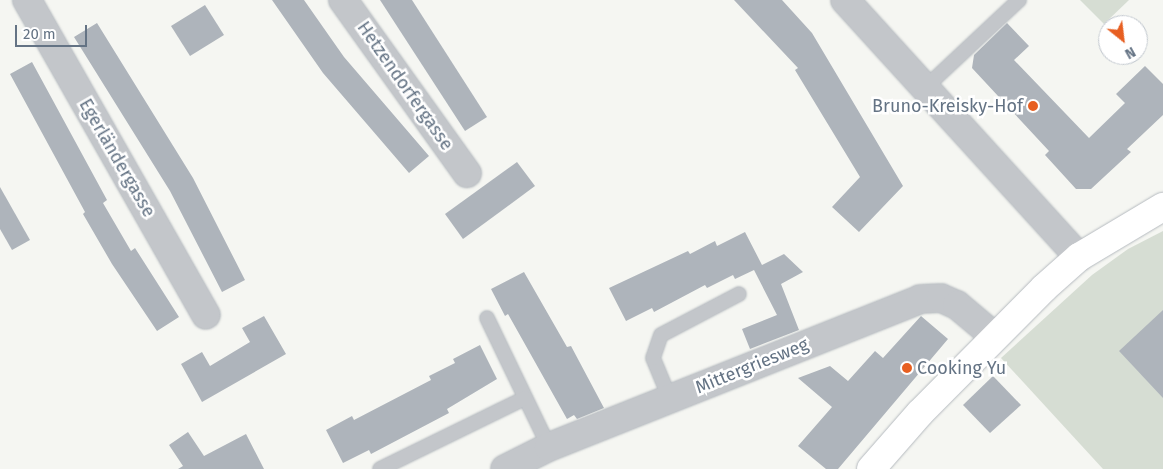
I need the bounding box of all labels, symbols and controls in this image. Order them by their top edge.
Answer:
scale bar [18,15,90,47]
north arrow [1098,15,1148,65]
street label: Hetzendorfergasse [352,17,458,155]
text: 20 m [23,25,56,43]
text: N [1122,43,1138,62]
street label: Egerländergasse [74,95,160,221]
place label: Bruno-Kreisky-Hof [872,95,1023,117]
marker: Bruno-Kreisky-Hof [1027,100,1039,112]
street label: Mittergriesweg [692,334,812,398]
place label: Cooking Yu [917,357,1006,379]
marker: Cooking Yu [901,362,913,374]

